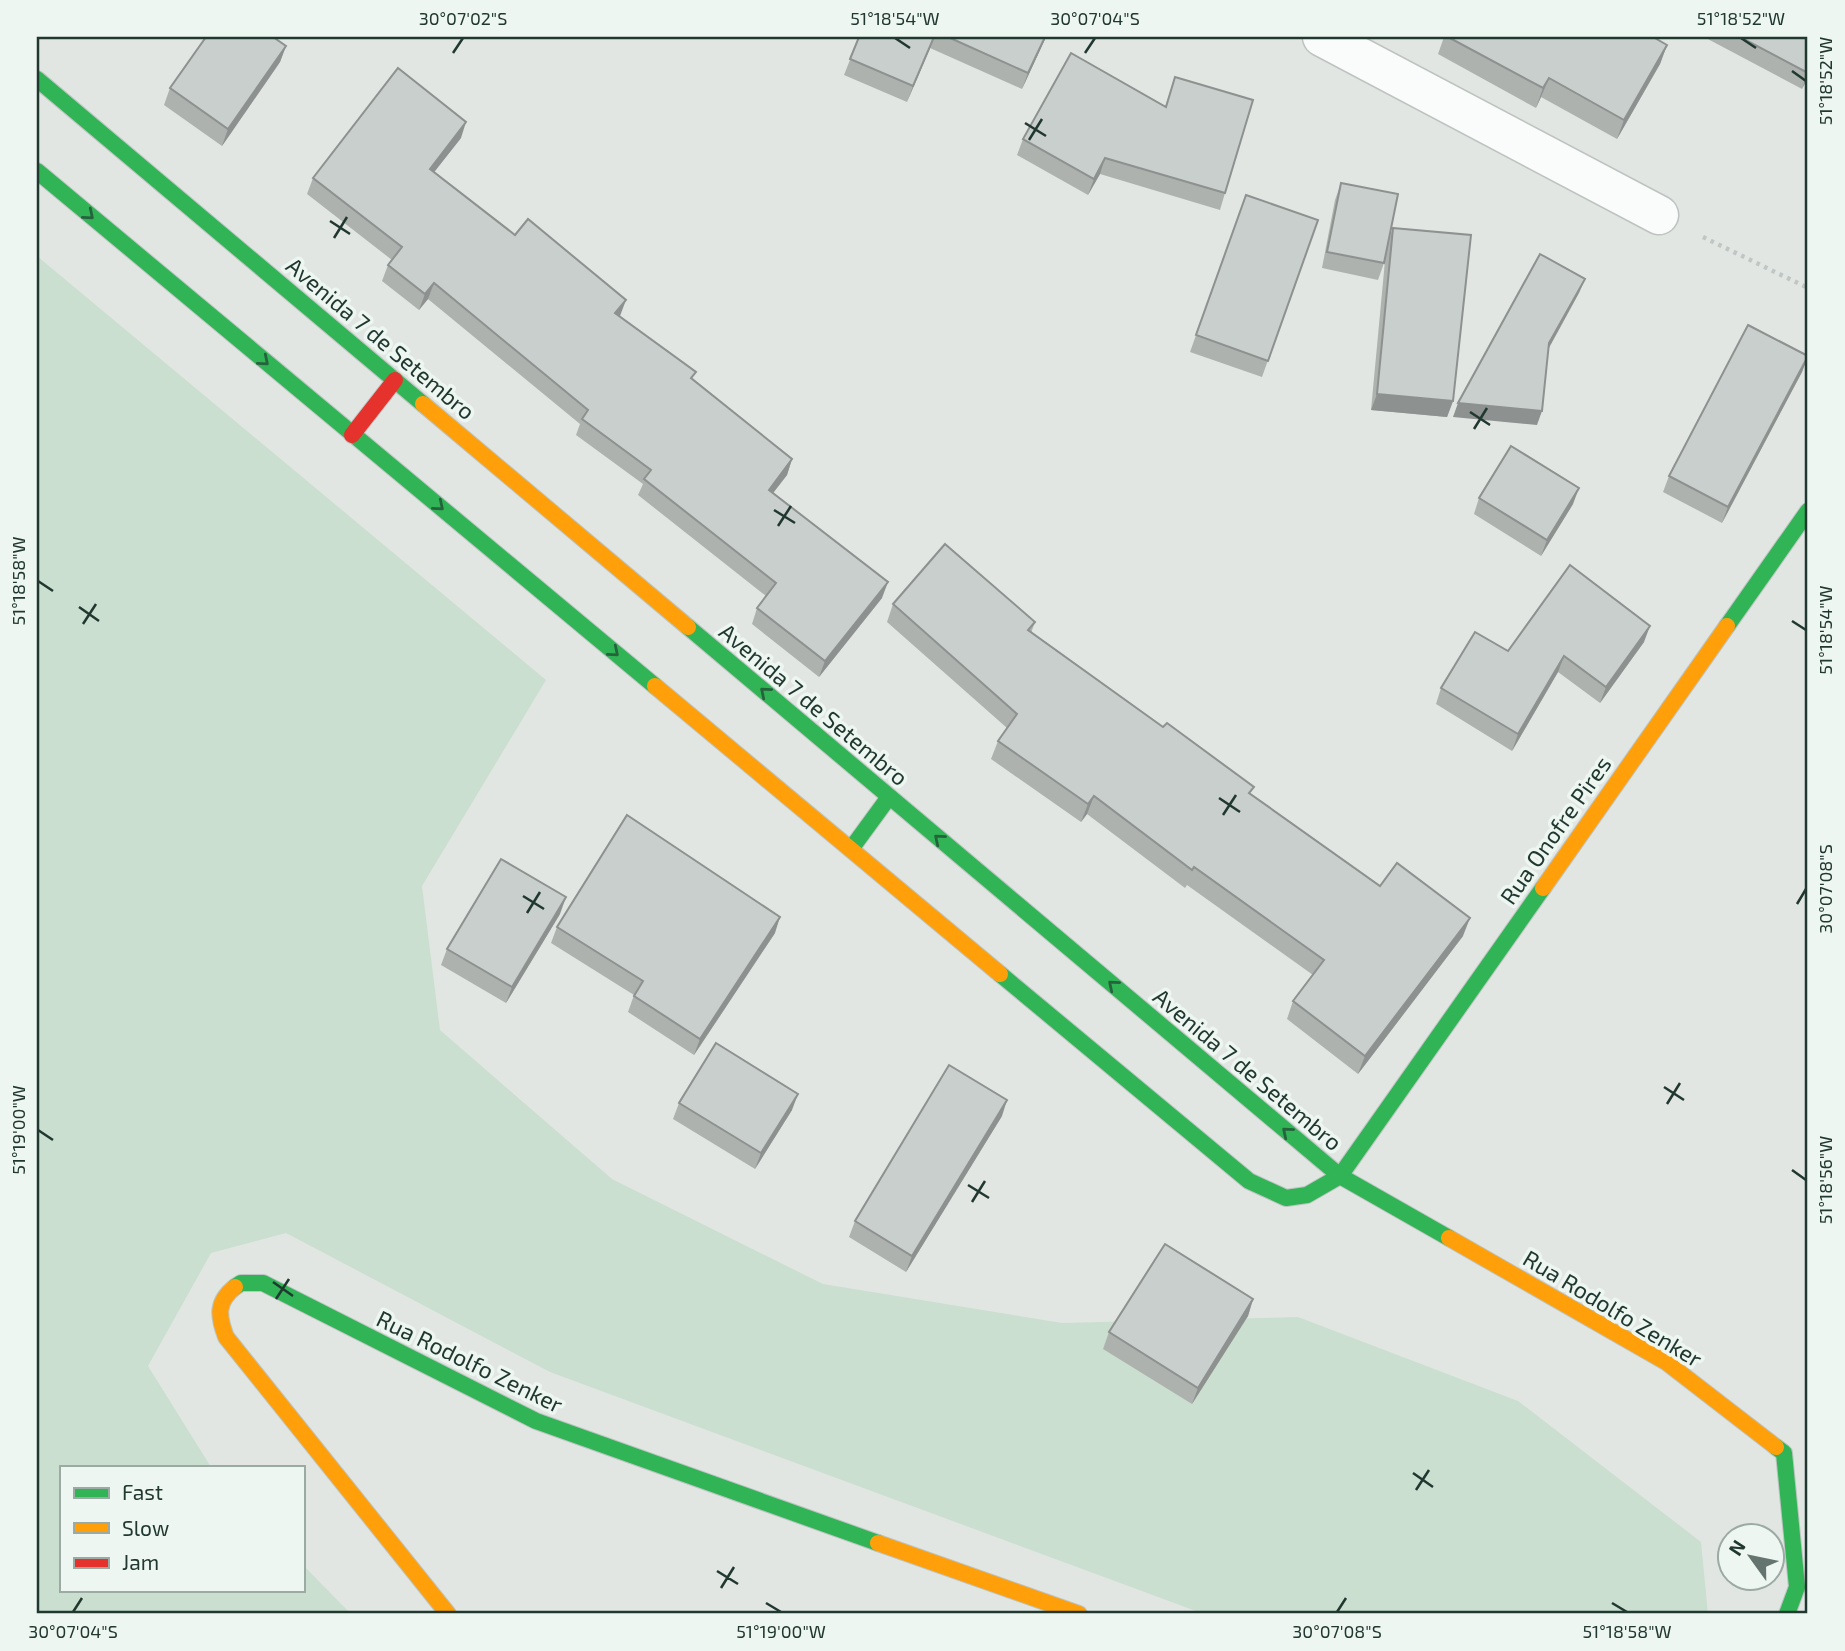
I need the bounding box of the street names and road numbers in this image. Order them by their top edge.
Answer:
street label: Avenida 7 de Setembro [281,251,481,425]
street label: Avenida 7 de Setembro [714,617,914,791]
street label: Rua Onofre Pires [1494,751,1616,909]
street label: Avenida 7 de Setembro [1148,982,1348,1156]
street label: Rua Rodolfo Zenker [1519,1244,1707,1372]
street label: Rua Rodolfo Zenker [372,1304,568,1418]

